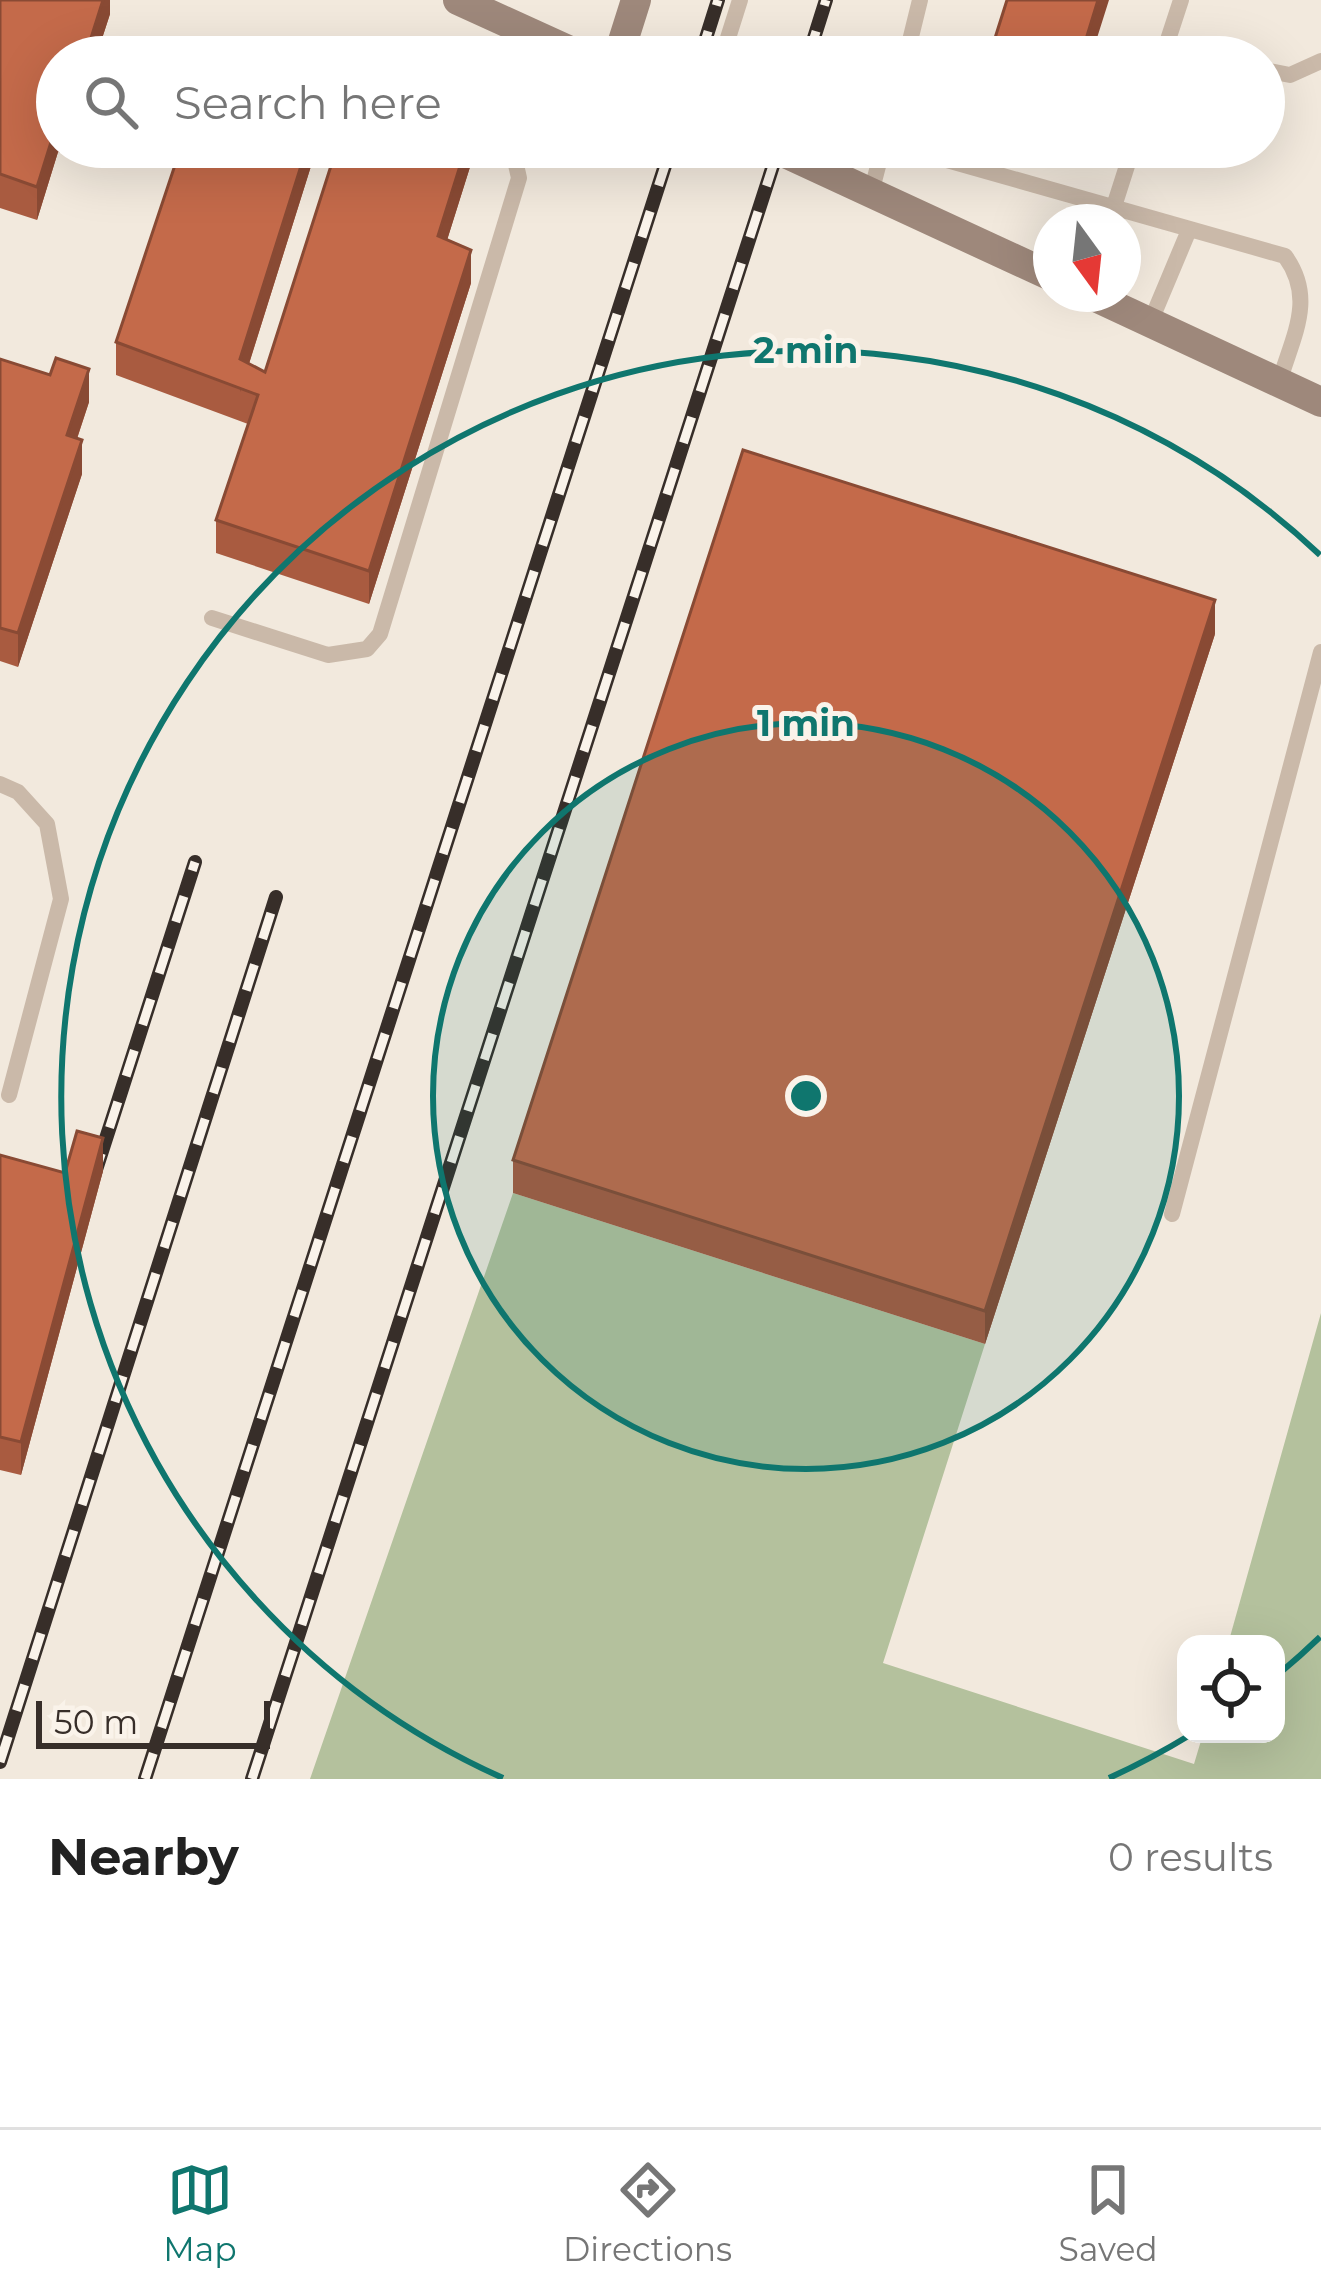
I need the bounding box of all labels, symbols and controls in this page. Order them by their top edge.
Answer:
search box [36,36,1285,168]
icon: search [78,69,144,135]
text: Search here [174,75,442,130]
north arrow [1033,204,1141,312]
text: 2 min [754,328,858,372]
text: 1 min [757,701,855,745]
centre of rings [785,1075,827,1117]
map controls [1177,1635,1285,1743]
button: locate [1177,1635,1285,1743]
scale bar [36,1695,270,1748]
text: 50 m [54,1702,138,1742]
text: Nearby [48,1826,239,1888]
text: 0 results [1108,1833,1273,1881]
tab: Map [163,2157,237,2269]
tab: Directions [563,2157,732,2269]
tab: Saved [1059,2157,1158,2269]

